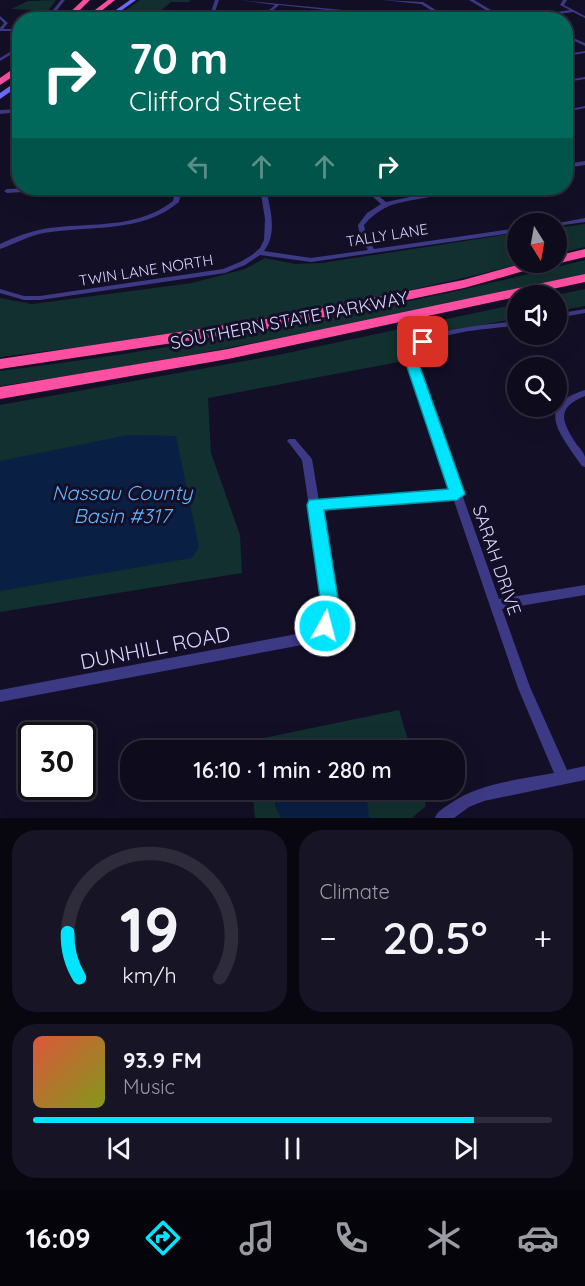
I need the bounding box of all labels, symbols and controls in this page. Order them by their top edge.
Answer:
text: 70 m [129,32,228,85]
icon: right [30,36,108,114]
text: Clifford Street [129,84,302,118]
icon: left [182,150,215,183]
icon: ahead [245,150,278,183]
icon: ahead [308,150,341,183]
icon: right [371,150,404,183]
north arrow [507,213,567,273]
map controls [507,213,567,417]
street label: TALLY LANE [345,219,429,251]
street label: TWIN LANE NORTH [77,250,215,290]
button: sound [507,285,567,345]
street label: SOUTHERN STATE PARKWAY [168,286,410,354]
pin [397,316,448,367]
icon: arrive [406,325,439,358]
button: search [507,357,567,417]
water label: Nassau County Basin #317 [52,480,194,528]
street label: SARAH DRIVE [467,502,527,618]
position arrow [293,594,357,658]
street label: DUNHILL ROAD [78,620,232,674]
speed limit sign: 30 [18,722,96,800]
text: 16:10 · 1 min · 280 m [193,756,392,784]
text: Climate [320,879,390,904]
text: 19 [119,890,179,968]
text: 20.5° [382,909,488,965]
text: − [320,917,337,958]
text: + [533,917,552,958]
text: km/h [122,962,176,988]
text: 93.9 FM [123,1046,202,1074]
text: Music [123,1074,175,1099]
icon: previous [103,1132,136,1165]
icon: pause [276,1132,309,1165]
icon: next [449,1132,482,1165]
icon: directions [142,1217,184,1259]
icon: music [236,1217,278,1259]
icon: phone [330,1217,372,1259]
icon: climate [423,1217,465,1259]
icon: car [517,1217,559,1259]
text: 16:09 [26,1221,91,1255]

